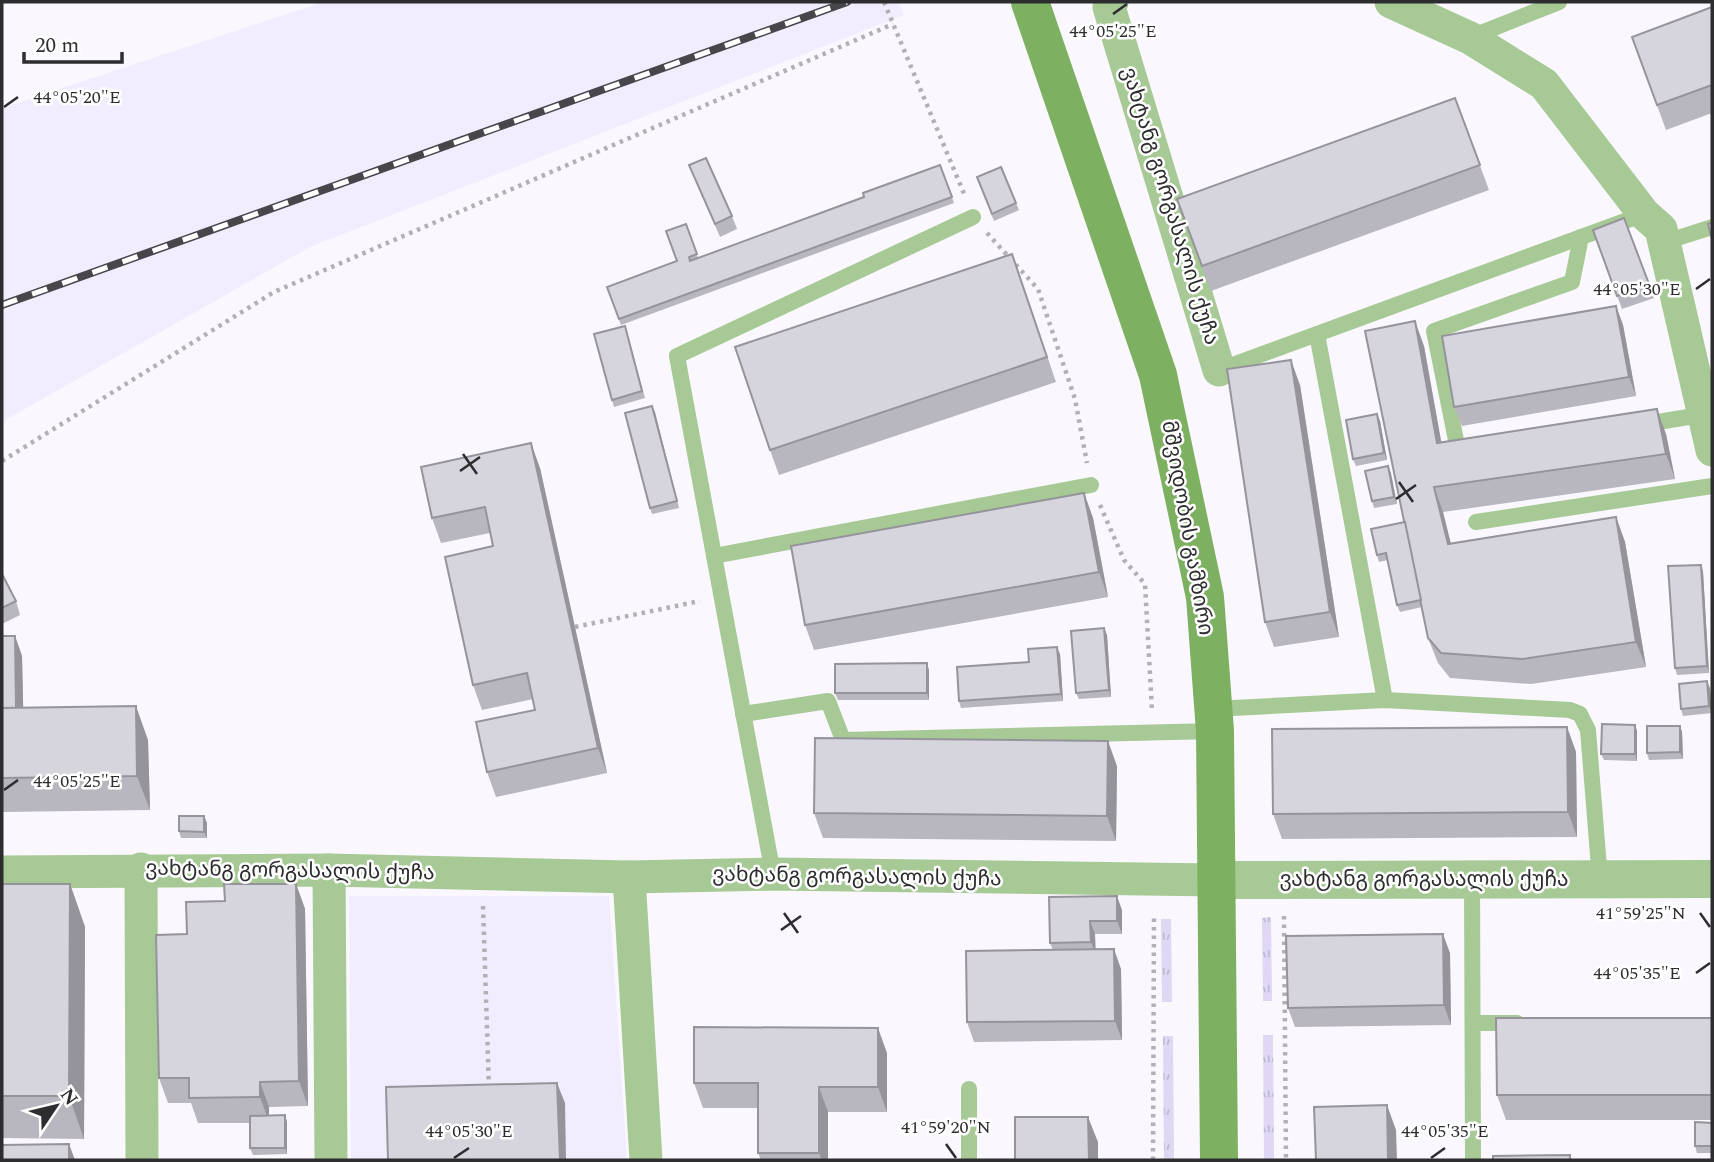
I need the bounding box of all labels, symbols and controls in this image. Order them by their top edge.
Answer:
text: 44°05'25"E [1069,18,1157,45]
scale bar [24,21,122,65]
text: 20 m [35,30,79,62]
street label: ვახტანგ გორგასალის ქუჩა [1112,63,1228,349]
text: 44°05'20"E [33,84,121,111]
text: 44°05'30"E [1593,276,1681,303]
street label: მშვიდობის გამზირი [1152,418,1222,638]
text: 44°05'25"E [33,768,121,795]
street label: ვახტანგ გორგასალის ქუჩა [145,852,435,890]
street label: ვახტანგ გორგასალის ქუჩა [712,858,1002,896]
street label: ვახტანგ გორგასალის ქუჩა [1279,864,1569,896]
text: 41°59'25"N [1596,900,1686,927]
text: 44°05'35"E [1593,960,1681,987]
north arrow [21,1071,91,1141]
text: N [52,1082,85,1112]
text: 41°59'20"N [901,1114,991,1141]
text: 44°05'30"E [425,1118,513,1145]
text: 44°05'35"E [1401,1118,1489,1145]

